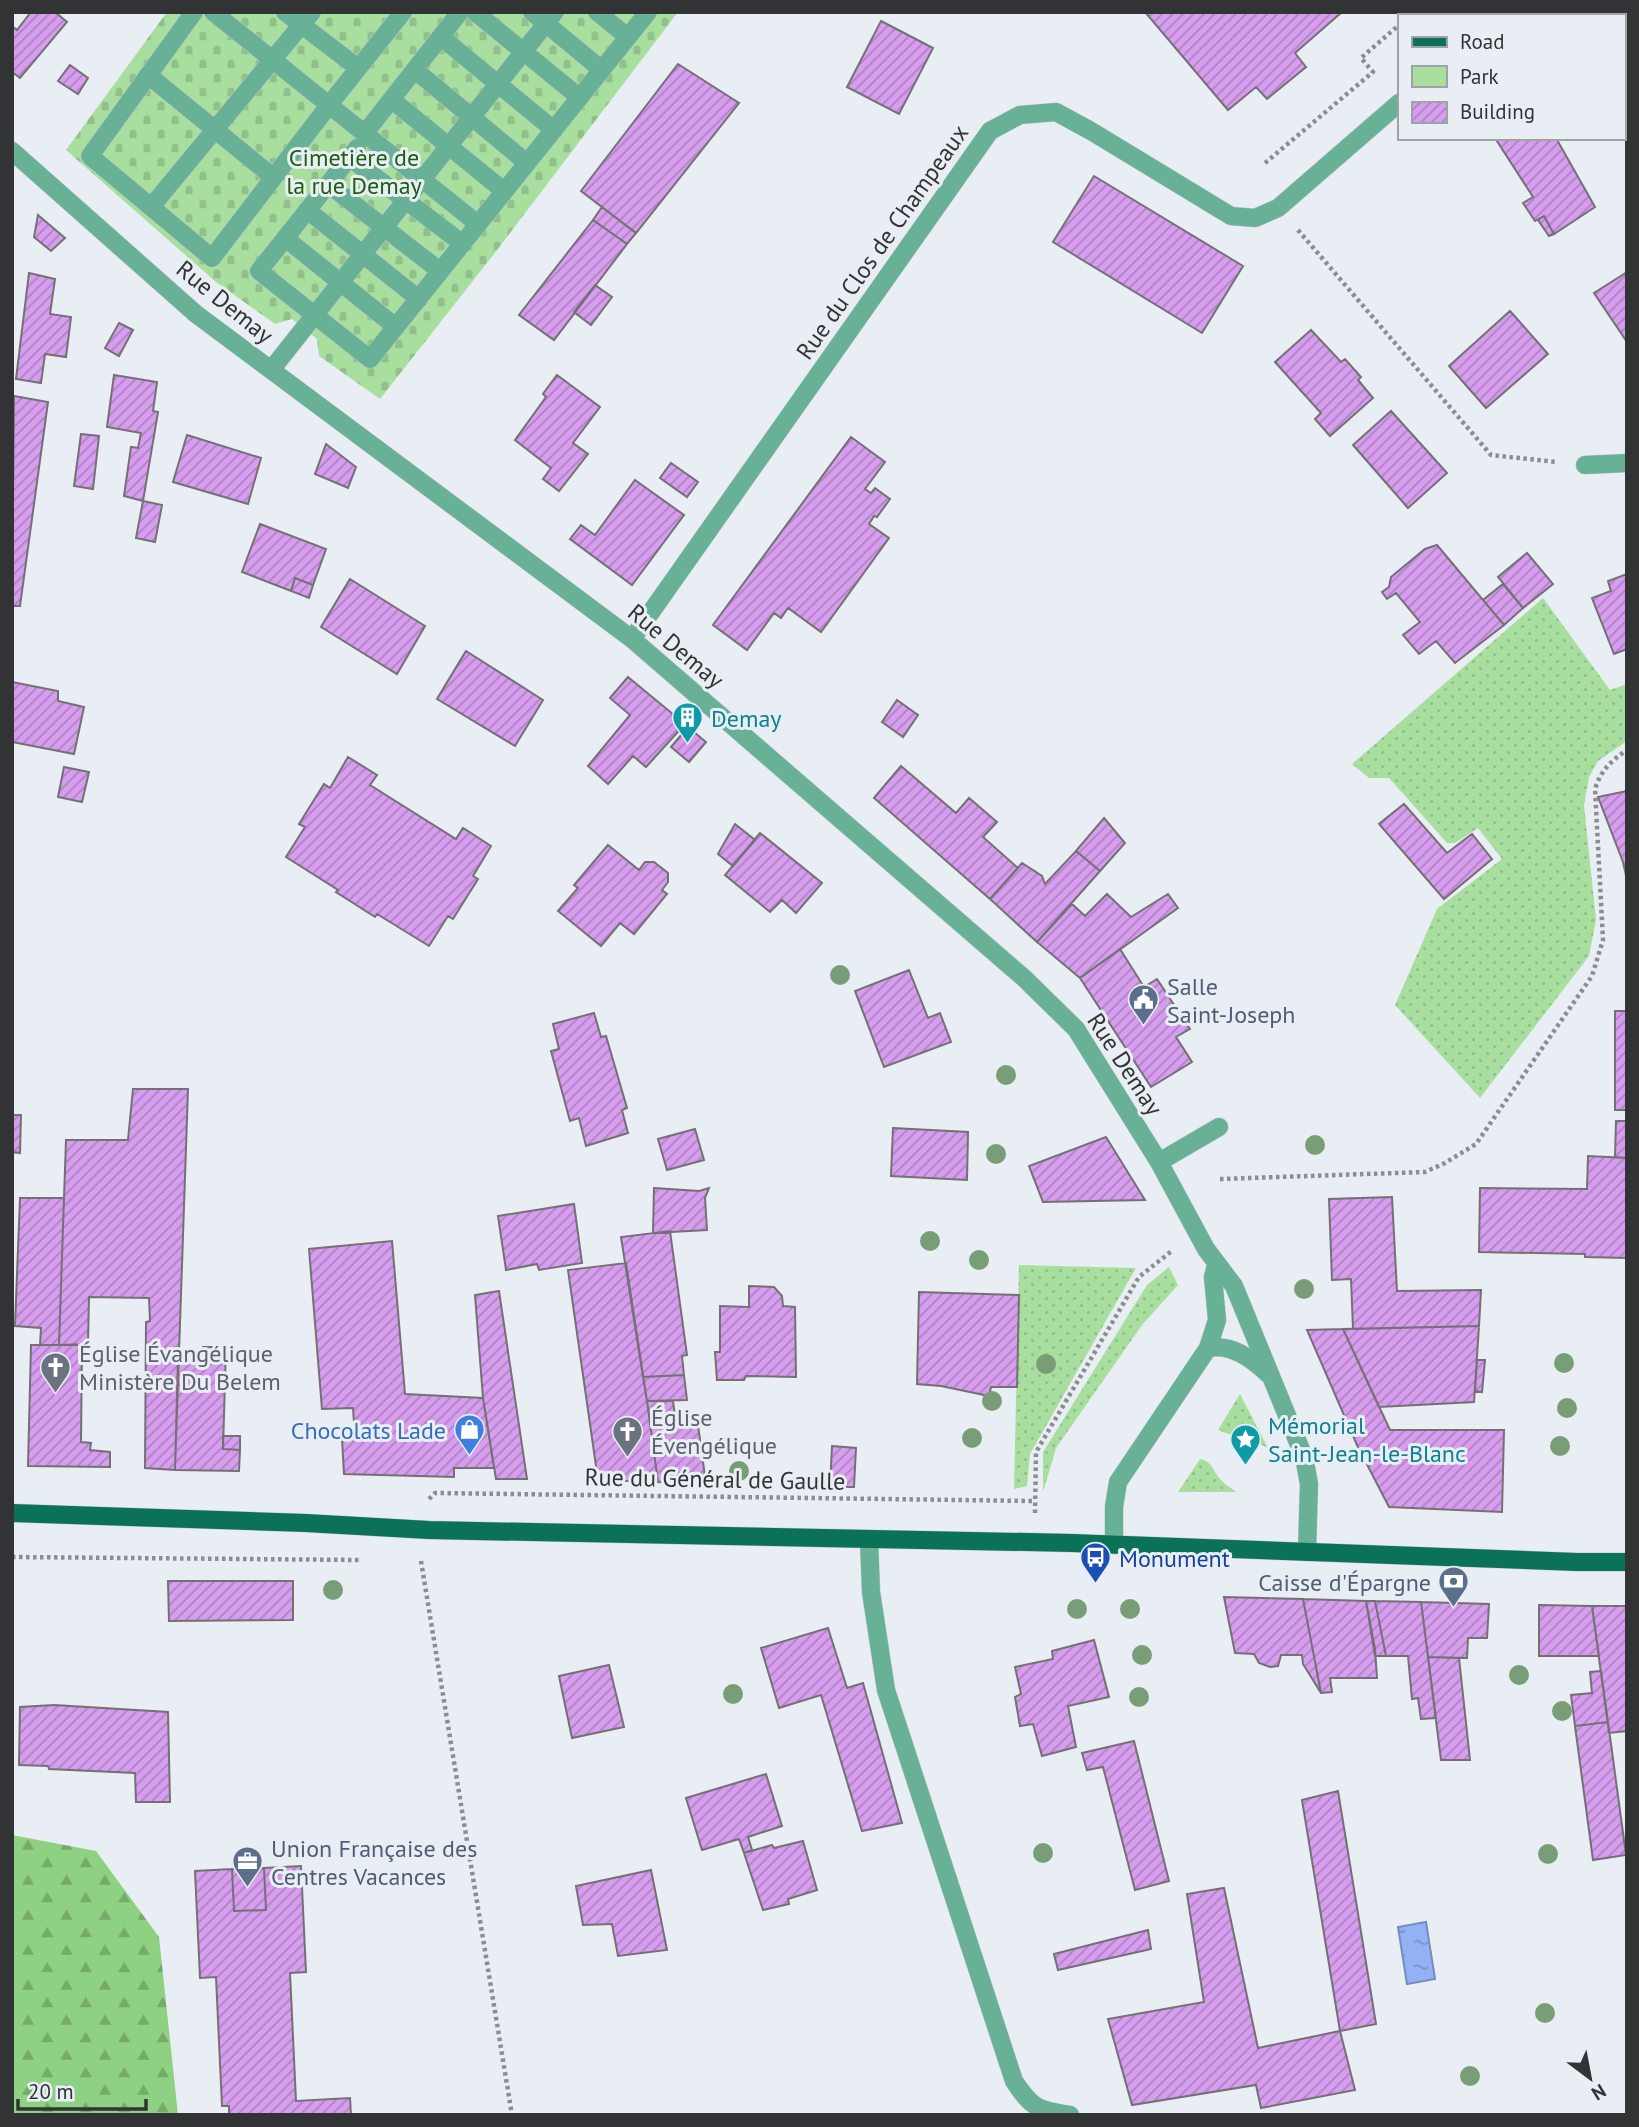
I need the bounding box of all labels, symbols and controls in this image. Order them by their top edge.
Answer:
legend [1398,14,1625,140]
text: Road [1460,28,1504,55]
text: Park [1460,63,1499,90]
text: Building [1460,98,1535,125]
street label: Rue du Clos de Champeaux [789,118,975,366]
park label: Cimetière de la rue Demay [286,142,422,201]
street label: Rue Demay [170,253,280,351]
street label: Rue Demay [622,597,730,695]
building icon: Demay [671,701,705,745]
place label: Demay [711,703,781,734]
place label: Salle Saint-Joseph [1167,971,1295,1030]
public building icon: Salle Saint-Joseph [1127,983,1161,1027]
street label: Rue Demay [1080,1007,1170,1121]
place label: Église Évangélique Ministère Du Belem [79,1338,281,1397]
church icon: Église Évangélique Ministère Du Belem [39,1350,73,1394]
place label: Église Évengélique [651,1402,777,1461]
place label: Mémorial Saint-Jean-le-Blanc [1268,1410,1466,1469]
shop icon: Chocolats Lade [452,1413,486,1457]
church icon: Église Évengélique [611,1414,645,1458]
place label: Chocolats Lade [291,1415,446,1446]
place icon: Mémorial Saint-Jean-le-Blanc [1228,1422,1262,1466]
street label: Rue du Général de Gaulle [584,1461,846,1497]
bus stop icon: Monument [1079,1541,1113,1585]
place label: Monument [1119,1543,1230,1574]
bank icon: Caisse d'Épargne [1437,1565,1471,1609]
place label: Caisse d'Épargne [1258,1567,1431,1598]
place label: Union Française des Centres Vacances [271,1833,477,1892]
office icon: Union Française des Centres Vacances [231,1845,265,1889]
north arrow [1555,2043,1625,2113]
scale bar [18,2068,145,2112]
text: 20 m [28,2078,74,2105]
text: N [1587,2079,1611,2106]

